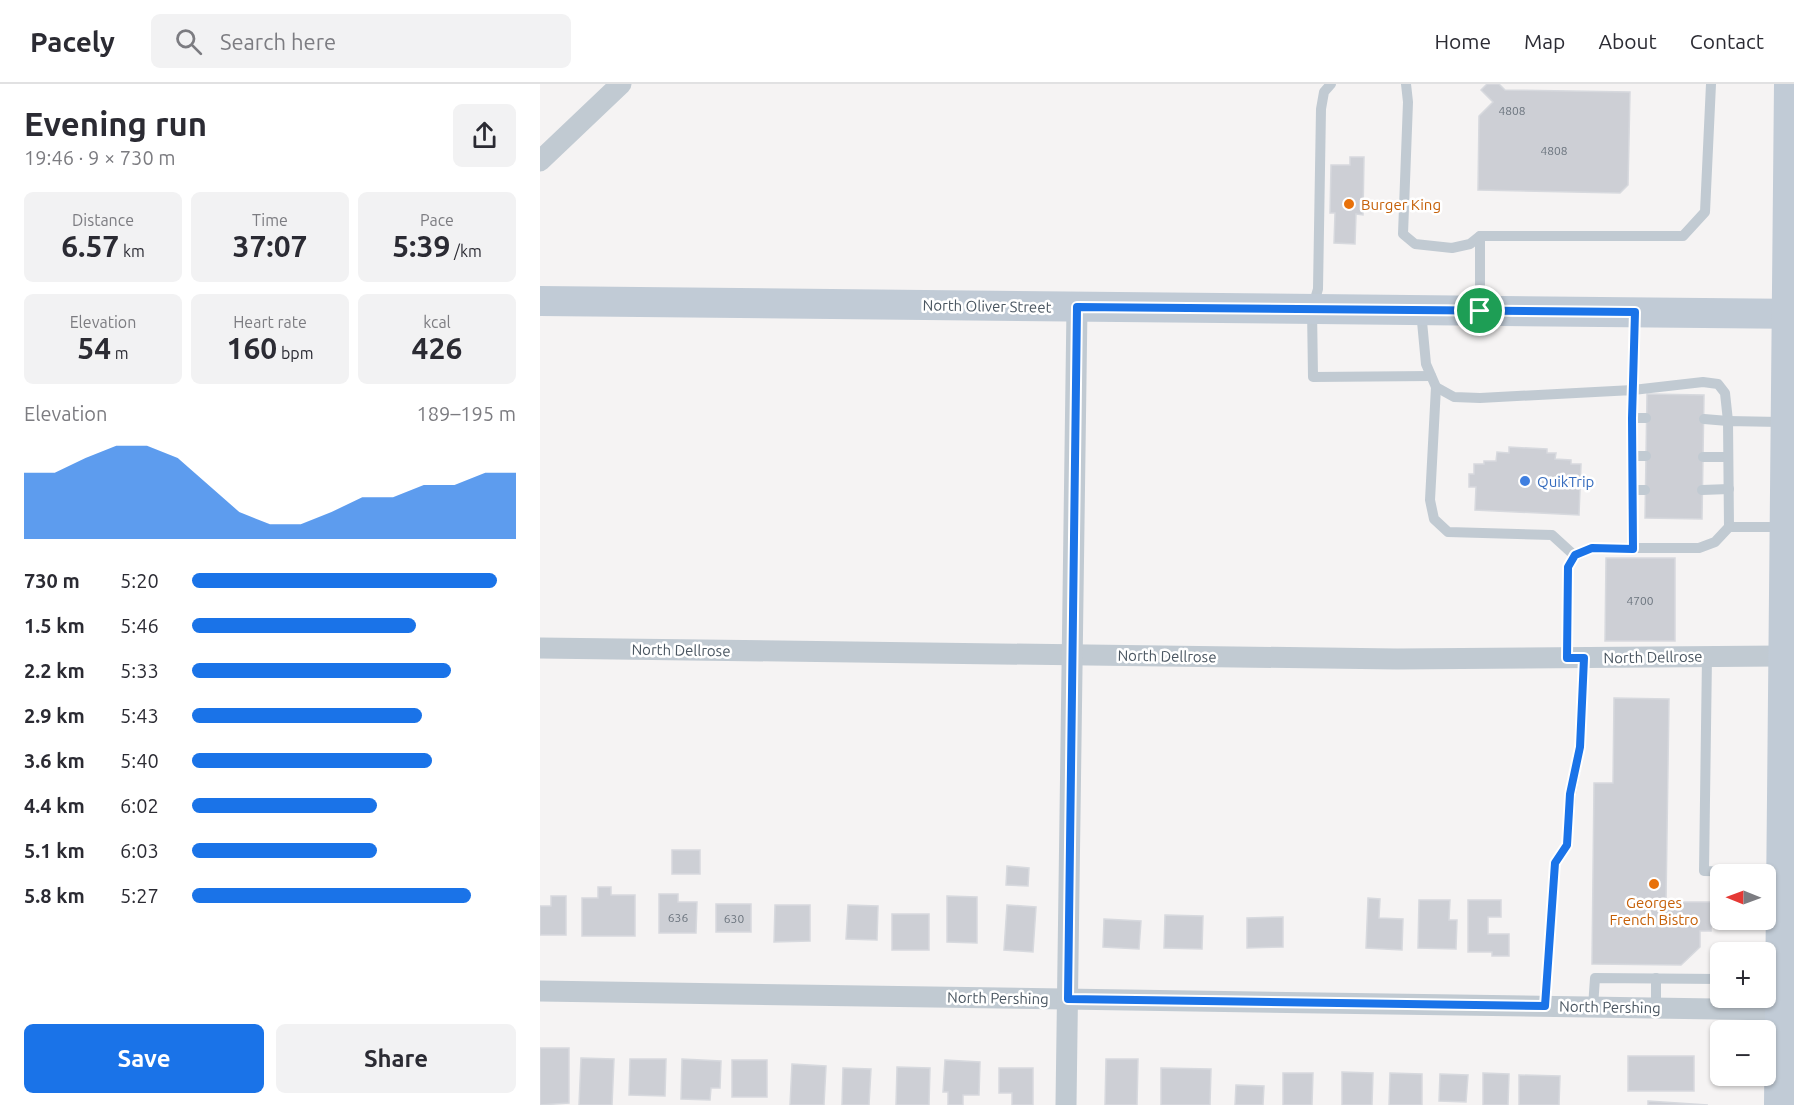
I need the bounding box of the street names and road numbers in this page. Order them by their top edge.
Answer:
street label: North Oliver Street [922,296,1052,316]
street label: North Dellrose [631,641,731,659]
street label: North Dellrose [1117,647,1217,665]
street label: North Dellrose [1603,648,1703,666]
street label: North Pershing [947,989,1049,1007]
street label: North Pershing [1559,998,1661,1016]

